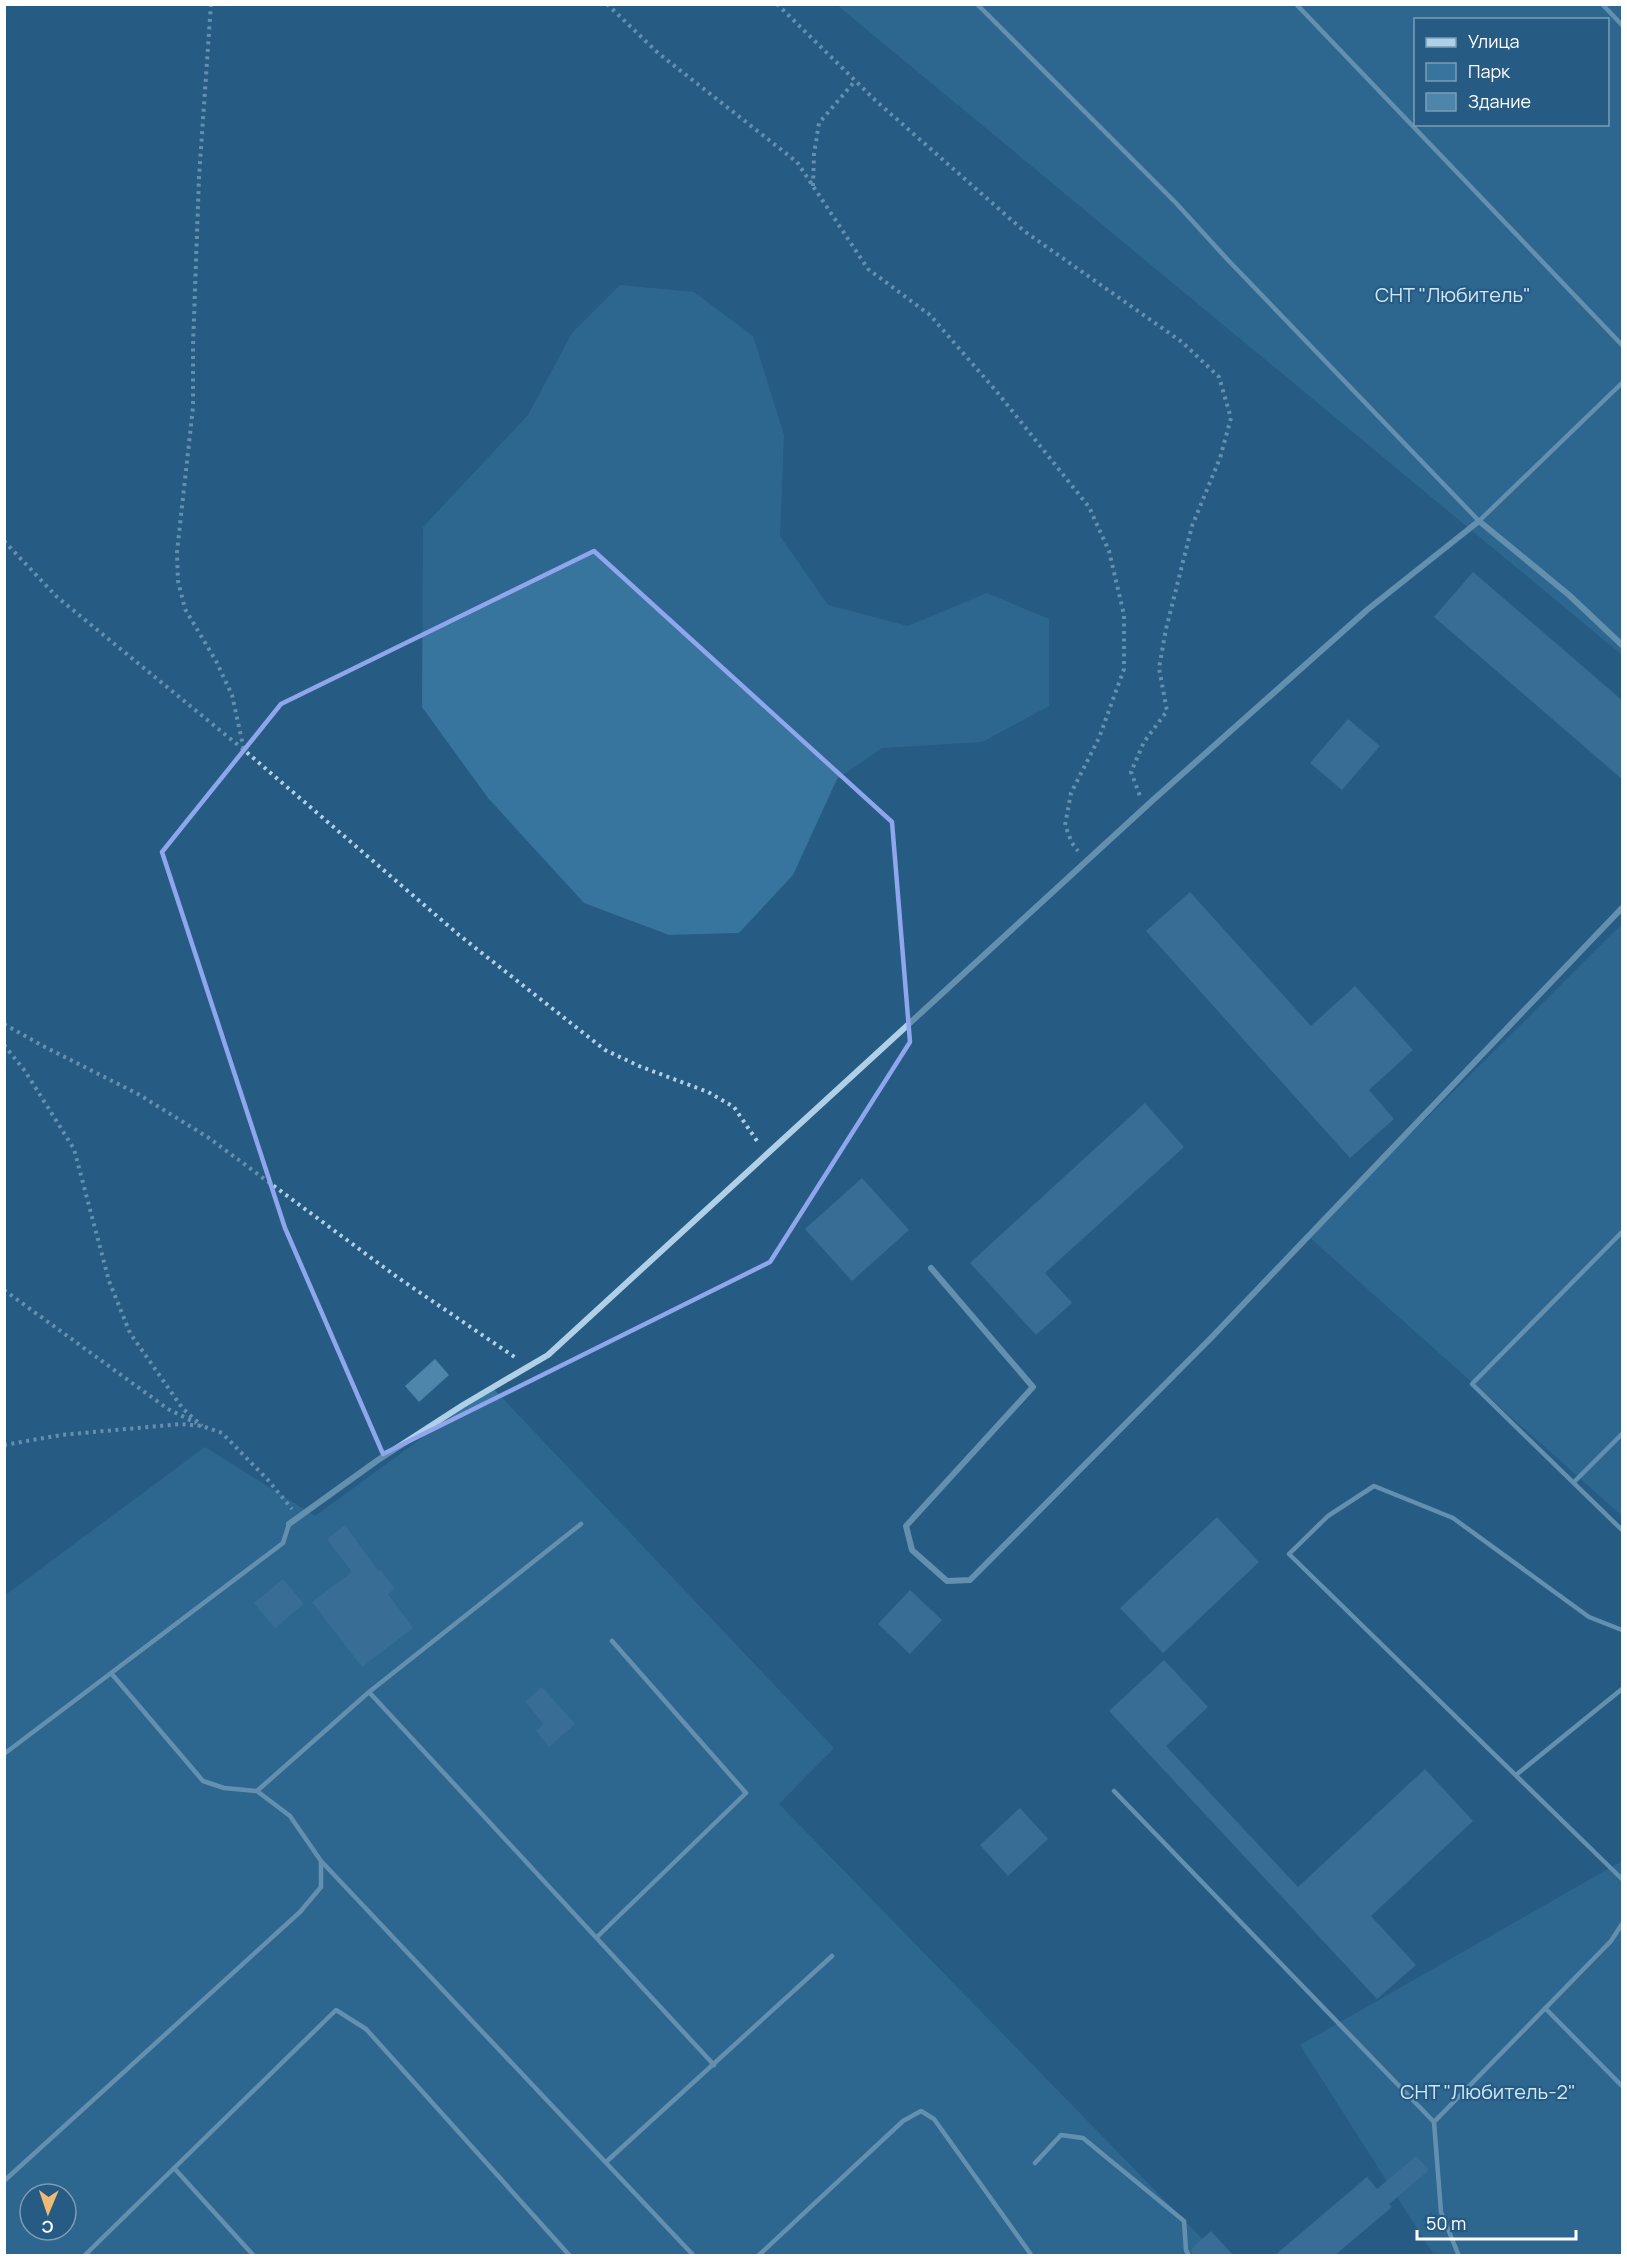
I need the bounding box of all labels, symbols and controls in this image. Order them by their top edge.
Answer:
legend [1414,18,1609,126]
text: Улица [1468,29,1520,53]
text: Парк [1468,59,1511,83]
text: Здание [1468,89,1531,113]
park label: СНТ "Любитель" [1375,281,1531,308]
park label: СНТ "Любитель-2" [1400,2078,1576,2105]
north arrow [18,2182,78,2242]
scale bar [1417,2203,1576,2241]
text: 50 m [1426,2211,1466,2235]
text: С [41,2216,54,2238]

